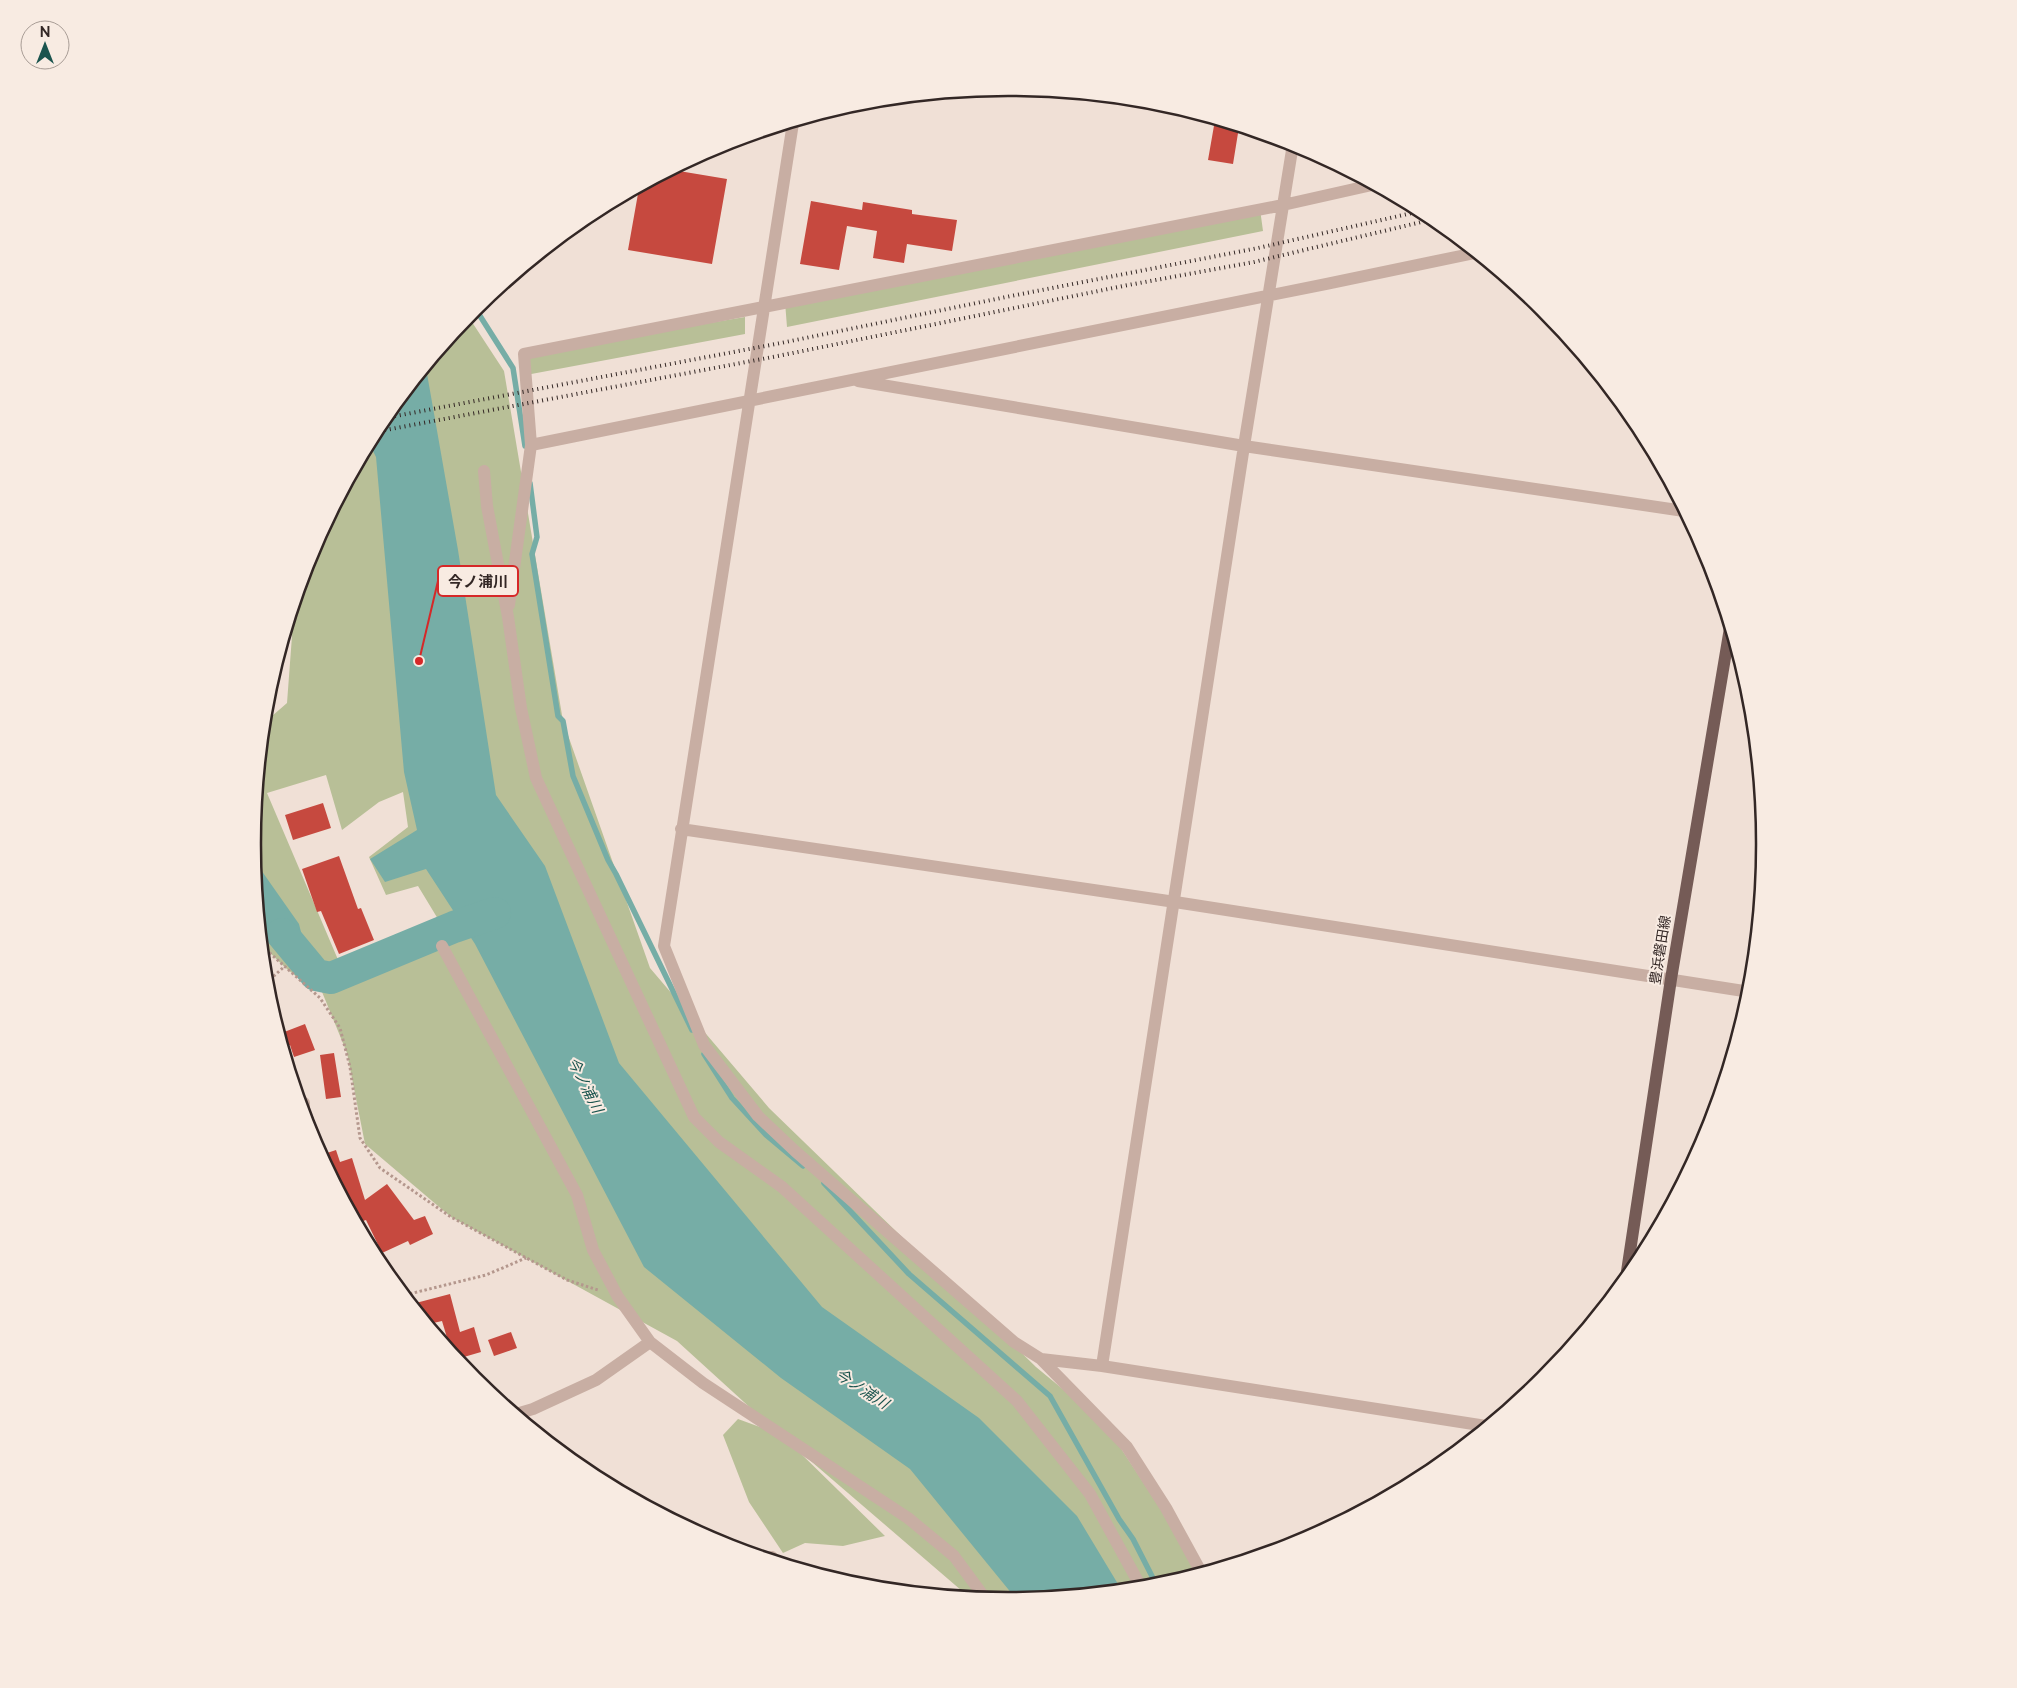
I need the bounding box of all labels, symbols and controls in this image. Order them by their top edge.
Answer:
north arrow [20,20,70,70]
text: N [40,24,50,40]
callout: 今ノ浦川 [438,566,518,596]
text: 今ノ浦川 [448,573,508,591]
street label: 豊浜磐田線 [1647,914,1673,986]
water label: 今ノ浦川 [563,1054,608,1118]
water label: 今ノ浦川 [832,1365,894,1414]

